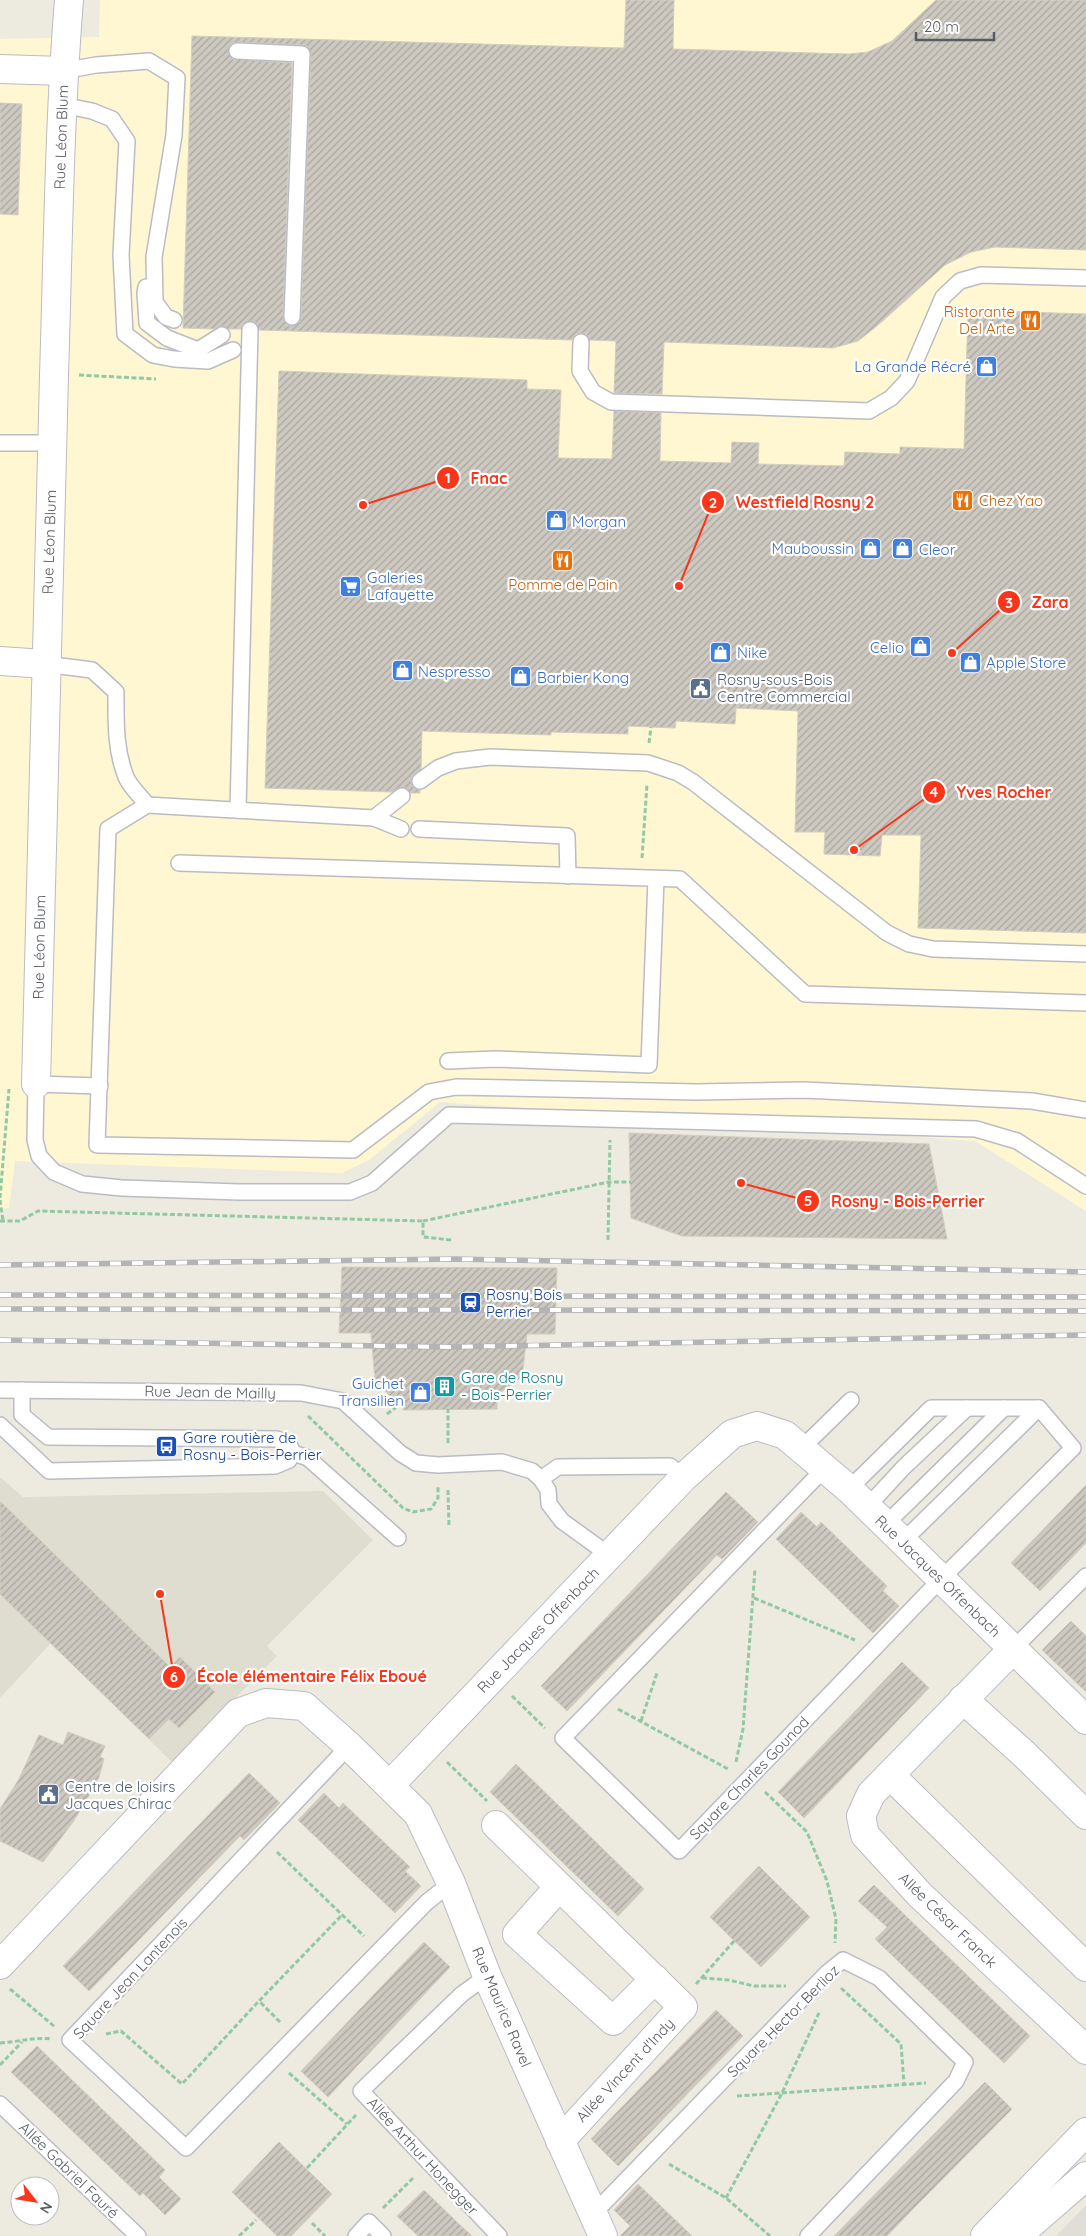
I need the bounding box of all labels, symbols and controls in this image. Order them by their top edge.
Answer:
scale bar [916,10,994,42]
text: 20 m [924,17,959,36]
street label: Rue Léon Blum [50,84,72,190]
place label: Ristorante Del Arte [944,302,1015,338]
restaurant icon: Ristorante Del Arte [1019,308,1043,332]
shop icon: La Grande Récré [975,354,999,378]
place label: La Grande Récré [854,357,971,376]
callout: Fnac [435,463,517,494]
text: 1 [445,468,451,487]
text: Fnac [471,468,507,488]
callout: Westfield Rosny 2 [700,487,884,518]
restaurant icon: Chez Yao [951,488,975,512]
street label: Rue Léon Blum [38,489,60,595]
place label: Chez Yao [979,491,1043,510]
text: Westfield Rosny 2 [736,492,874,512]
text: 2 [709,493,717,512]
shop icon: Morgan [544,509,568,533]
place label: Morgan [572,512,626,531]
shop icon: Mauboussin [858,536,882,560]
shop icon: Cleor [891,537,915,561]
place label: Mauboussin [771,539,854,558]
place label: Cleor [919,540,956,559]
restaurant icon: Pomme de Pain [551,549,575,573]
place label: Galeries Lafayette [367,568,434,604]
supermarket icon: Galeries Lafayette [339,574,363,598]
place label: Pomme de Pain [508,575,618,594]
callout: Zara [997,587,1079,618]
text: Zara [1031,592,1069,612]
text: 3 [1005,593,1013,612]
shop icon: Celio [908,635,932,659]
place label: Celio [870,638,904,657]
shop icon: Nike [709,640,733,664]
place label: Nike [737,643,767,662]
shop icon: Apple Store [958,650,982,674]
place label: Apple Store [986,653,1066,672]
shop icon: Nespresso [390,659,414,683]
place label: Nespresso [418,662,491,681]
shop icon: Barbier Kong [509,665,533,689]
place label: Barbier Kong [537,668,629,687]
place label: Rosny-sous-Bois Centre Commercial [717,670,851,706]
public building icon: Rosny-sous-Bois Centre Commercial [689,676,713,700]
callout: Yves Rocher [921,777,1061,808]
text: 4 [930,782,939,801]
text: Yves Rocher [957,782,1051,802]
street label: Rue Léon Blum [29,895,49,999]
callout: Rosny - Bois-Perrier [796,1186,995,1217]
text: 5 [804,1191,812,1210]
text: Rosny - Bois-Perrier [831,1191,985,1211]
place label: Rosny Bois Perrier [486,1285,562,1321]
station icon: Rosny Bois Perrier [458,1291,482,1315]
place label: Gare de Rosny - Bois-Perrier [461,1368,564,1404]
place label: Guichet Transilien [338,1374,404,1410]
building icon: Gare de Rosny - Bois-Perrier [433,1374,457,1398]
shop icon: Guichet Transilien [408,1380,432,1404]
street label: Rue Jean de Mailly [144,1381,276,1403]
place label: Gare routière de Rosny - Bois-Perrier [183,1428,322,1464]
bus stop icon: Gare routière de Rosny - Bois-Perrier [155,1434,179,1458]
street label: Rue Jacques Offenbach [871,1511,1005,1641]
street label: Rue Jacques Offenbach [473,1563,603,1697]
callout: École élémentaire Félix Eboué [162,1661,437,1692]
text: École élémentaire Félix Eboué [197,1666,427,1686]
text: 6 [170,1667,178,1686]
street label: Square Charles Gounod [685,1712,813,1844]
place label: Centre de loisirs Jacques Chirac [65,1777,175,1813]
public building icon: Centre de loisirs Jacques Chirac [37,1783,61,1807]
street label: Allée César Franck [895,1868,1001,1972]
street label: Square Jean Lantenois [69,1913,191,2043]
street label: Rue Maurice Ravel [468,1944,536,2070]
street label: Square Hector Berlioz [723,1961,843,2081]
street label: Allée Vincent d'Indy [572,2014,678,2126]
street label: Allée Arthur Honegger [363,2093,483,2219]
street label: Allée Gabriel Fauré [15,2118,123,2222]
north arrow [10,2176,60,2226]
text: N [36,2199,57,2217]

